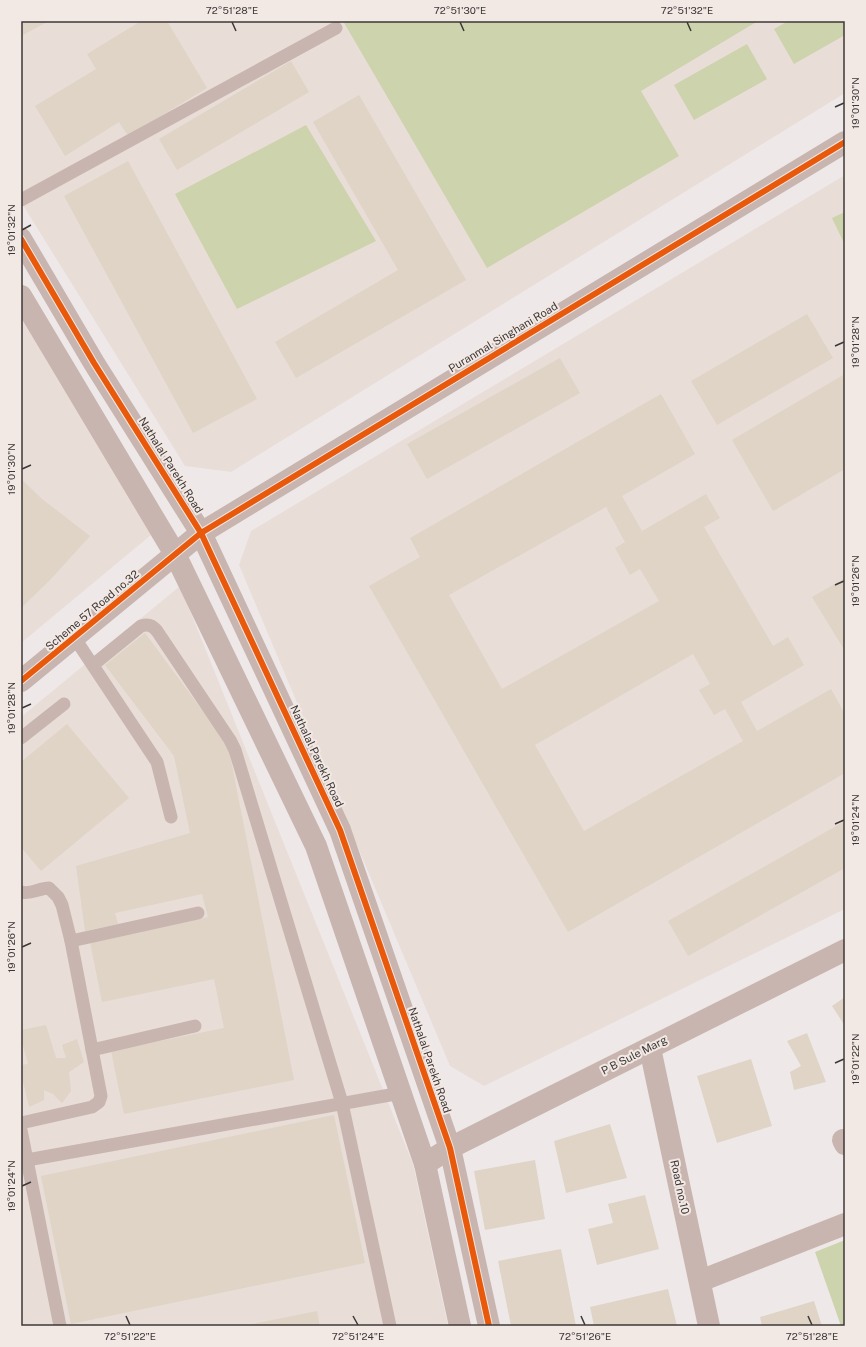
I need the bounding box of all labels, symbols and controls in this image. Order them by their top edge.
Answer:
text: 72°51'28"E [206,4,258,16]
text: 72°51'30"E [434,4,486,16]
text: 72°51'32"E [661,4,713,16]
text: 19°01'30"N [849,77,861,129]
text: 19°01'32"N [5,204,17,256]
street label: Puranmal Singhani Road [446,300,560,374]
text: 19°01'28"N [849,316,861,368]
street label: Nathalal Parekh Road [137,415,205,515]
text: 19°01'30"N [5,443,17,495]
text: 19°01'26"N [849,555,861,607]
street label: Scheme 57 Road no.32 [43,567,141,652]
text: 19°01'28"N [5,682,17,734]
street label: Nathalal Parekh Road [288,703,346,809]
text: 19°01'24"N [849,794,861,846]
text: 19°01'26"N [5,921,17,973]
street label: Nathalal Parekh Road [406,1006,454,1114]
street label: P B Sule Marg [599,1033,669,1077]
text: 19°01'22"N [849,1033,861,1085]
street label: Road no.10 [668,1159,692,1215]
text: 19°01'24"N [5,1160,17,1212]
text: 72°51'22"E [104,1330,156,1342]
text: 72°51'24"E [332,1330,384,1342]
text: 72°51'26"E [559,1330,611,1342]
text: 72°51'28"E [786,1330,838,1342]

